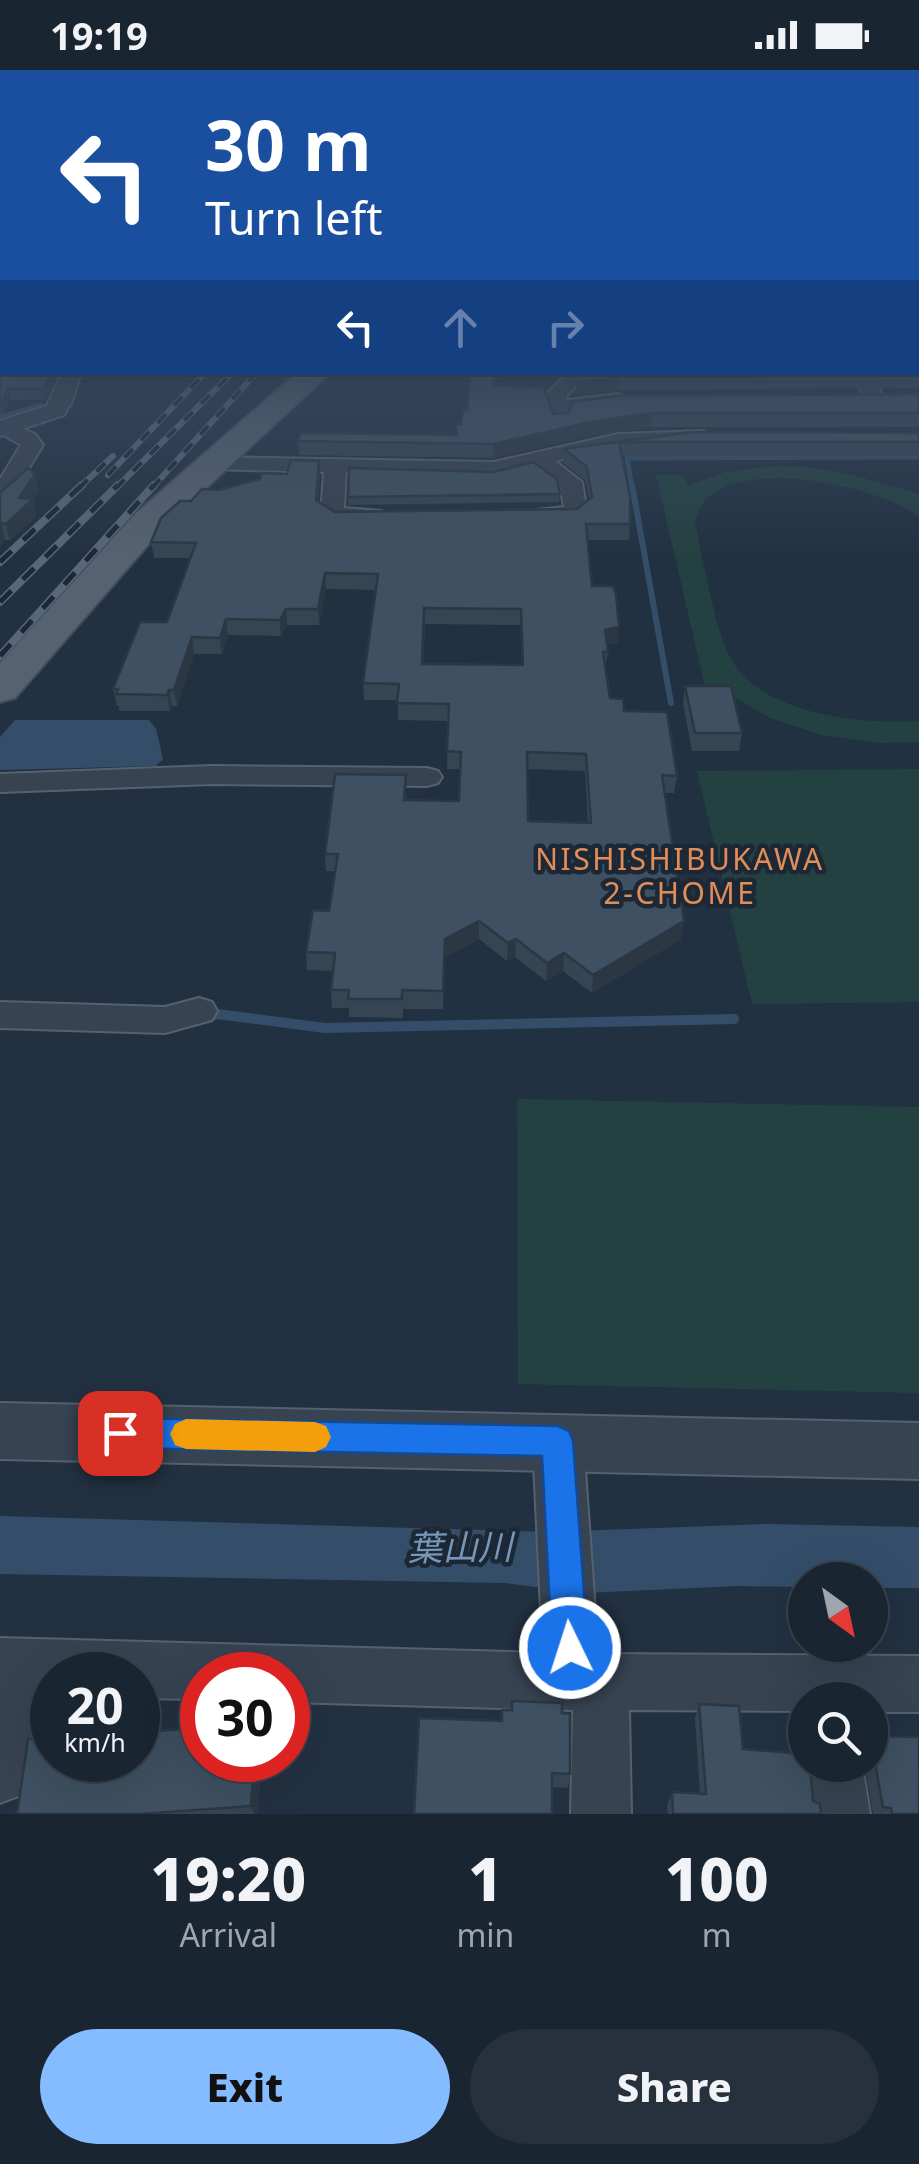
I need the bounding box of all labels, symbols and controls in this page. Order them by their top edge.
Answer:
text: 19:19 [50,9,148,61]
text: 30 m [205,96,372,192]
icon: left [40,110,170,240]
text: Turn left [205,187,382,248]
icon: left [328,300,383,355]
icon: ahead [433,300,488,355]
icon: right [538,300,593,355]
district label: NISHISHIBUKAWA 2-CHOME [535,838,825,913]
pin [78,1391,163,1476]
icon: arrive [93,1406,148,1461]
water label: 葉山川 [407,1522,517,1571]
north arrow [788,1562,888,1662]
map controls [788,1562,888,1782]
position arrow [518,1596,622,1700]
speed limit sign: 30 [180,1652,310,1782]
text: 20 [66,1671,124,1739]
button: search [788,1682,888,1782]
text: km/h [64,1725,126,1759]
text: 19:20 [150,1837,306,1919]
text: 1 [468,1837,503,1919]
text: 100 [665,1837,769,1919]
text: Arrival [179,1913,277,1956]
text: min [456,1913,514,1956]
text: m [702,1913,732,1956]
button: Exit [40,2029,450,2144]
button: Share [470,2029,879,2144]

